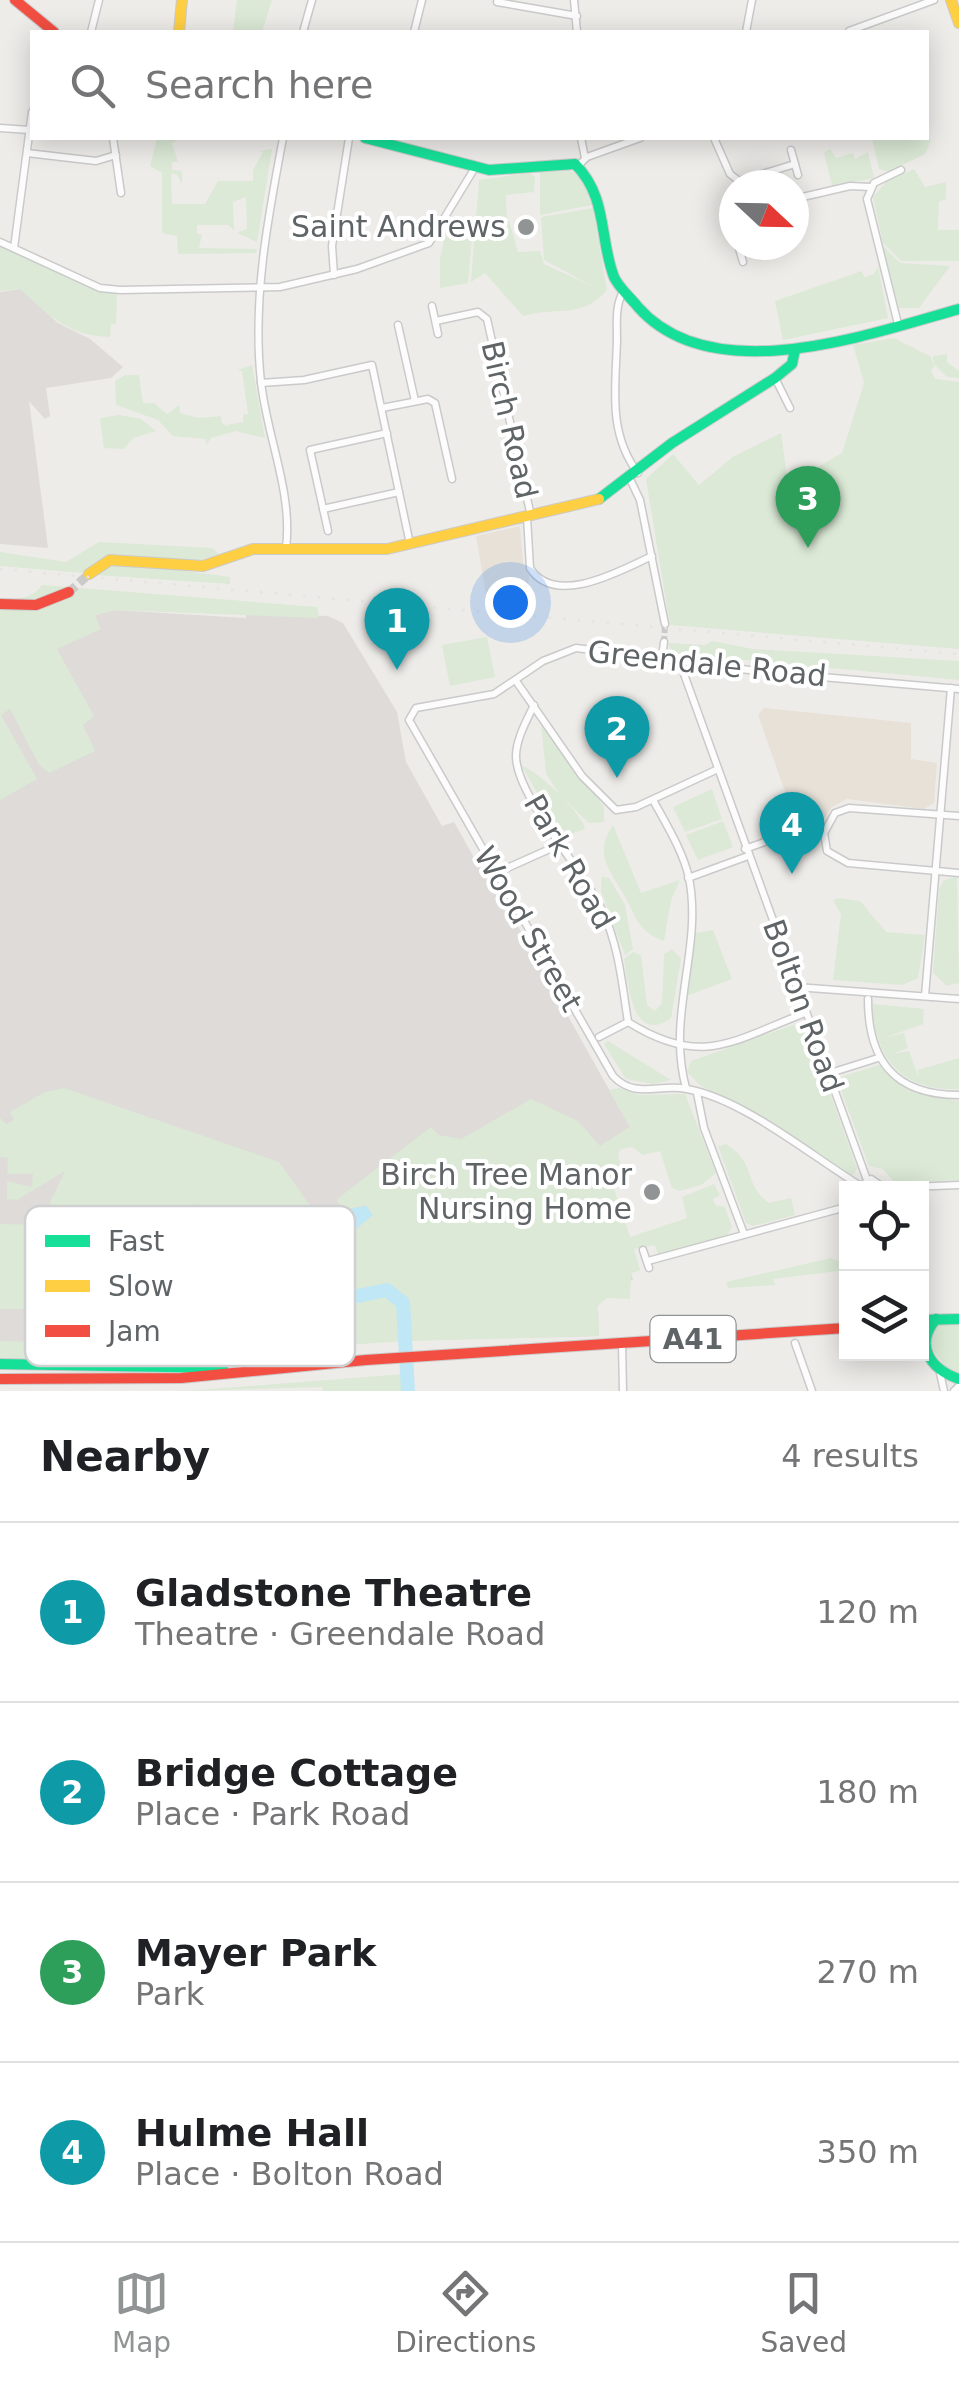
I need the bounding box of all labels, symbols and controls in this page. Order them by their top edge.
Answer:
search box [30,30,929,140]
icon: search [65,58,120,113]
text: Search here [145,63,373,107]
north arrow [719,170,809,260]
place label: Saint Andrews [291,209,506,244]
marker: Saint Andrews [515,216,537,238]
street label: Birch Road [474,338,545,502]
pin: 3 [776,466,840,548]
your location [485,577,536,628]
pin: 1 [364,588,430,670]
street label: Greendale Road [586,634,828,693]
pin: 2 [584,696,650,778]
street label: Park Road [517,788,622,935]
pin: 4 [760,792,824,874]
street label: Wood Street [467,840,590,1018]
street label: Bolton Road [756,915,851,1097]
place label: Birch Tree Manor Nursing Home [380,1157,633,1226]
marker: Birch Tree Manor Nursing Home [641,1181,663,1203]
map controls [839,1181,929,1361]
button: locate [839,1181,929,1271]
legend [25,1206,355,1366]
text: Fast [108,1225,164,1258]
text: Slow [108,1270,174,1303]
button: layers [839,1271,929,1361]
text: Jam [106,1315,161,1348]
road number: A41 [650,1316,736,1362]
text: Nearby [40,1432,210,1481]
text: 4 results [781,1437,919,1475]
text: Gladstone Theatre [135,1571,532,1615]
text: 1 [61,1593,84,1631]
text: 120 m [817,1593,919,1631]
text: Theatre · Greendale Road [135,1615,545,1653]
text: Bridge Cottage [135,1751,458,1795]
text: 2 [61,1773,84,1811]
text: 180 m [817,1773,919,1811]
text: Place · Park Road [135,1795,410,1833]
text: Mayer Park [135,1931,376,1975]
text: 3 [61,1953,84,1991]
text: 270 m [817,1953,919,1991]
text: Park [135,1975,204,2013]
text: Hulme Hall [135,2111,369,2155]
text: 4 [61,2133,84,2171]
text: 350 m [817,2133,919,2171]
text: Place · Bolton Road [135,2155,444,2193]
tab: Map [112,2266,171,2359]
tab: Directions [395,2266,536,2359]
tab: Saved [760,2266,847,2359]

